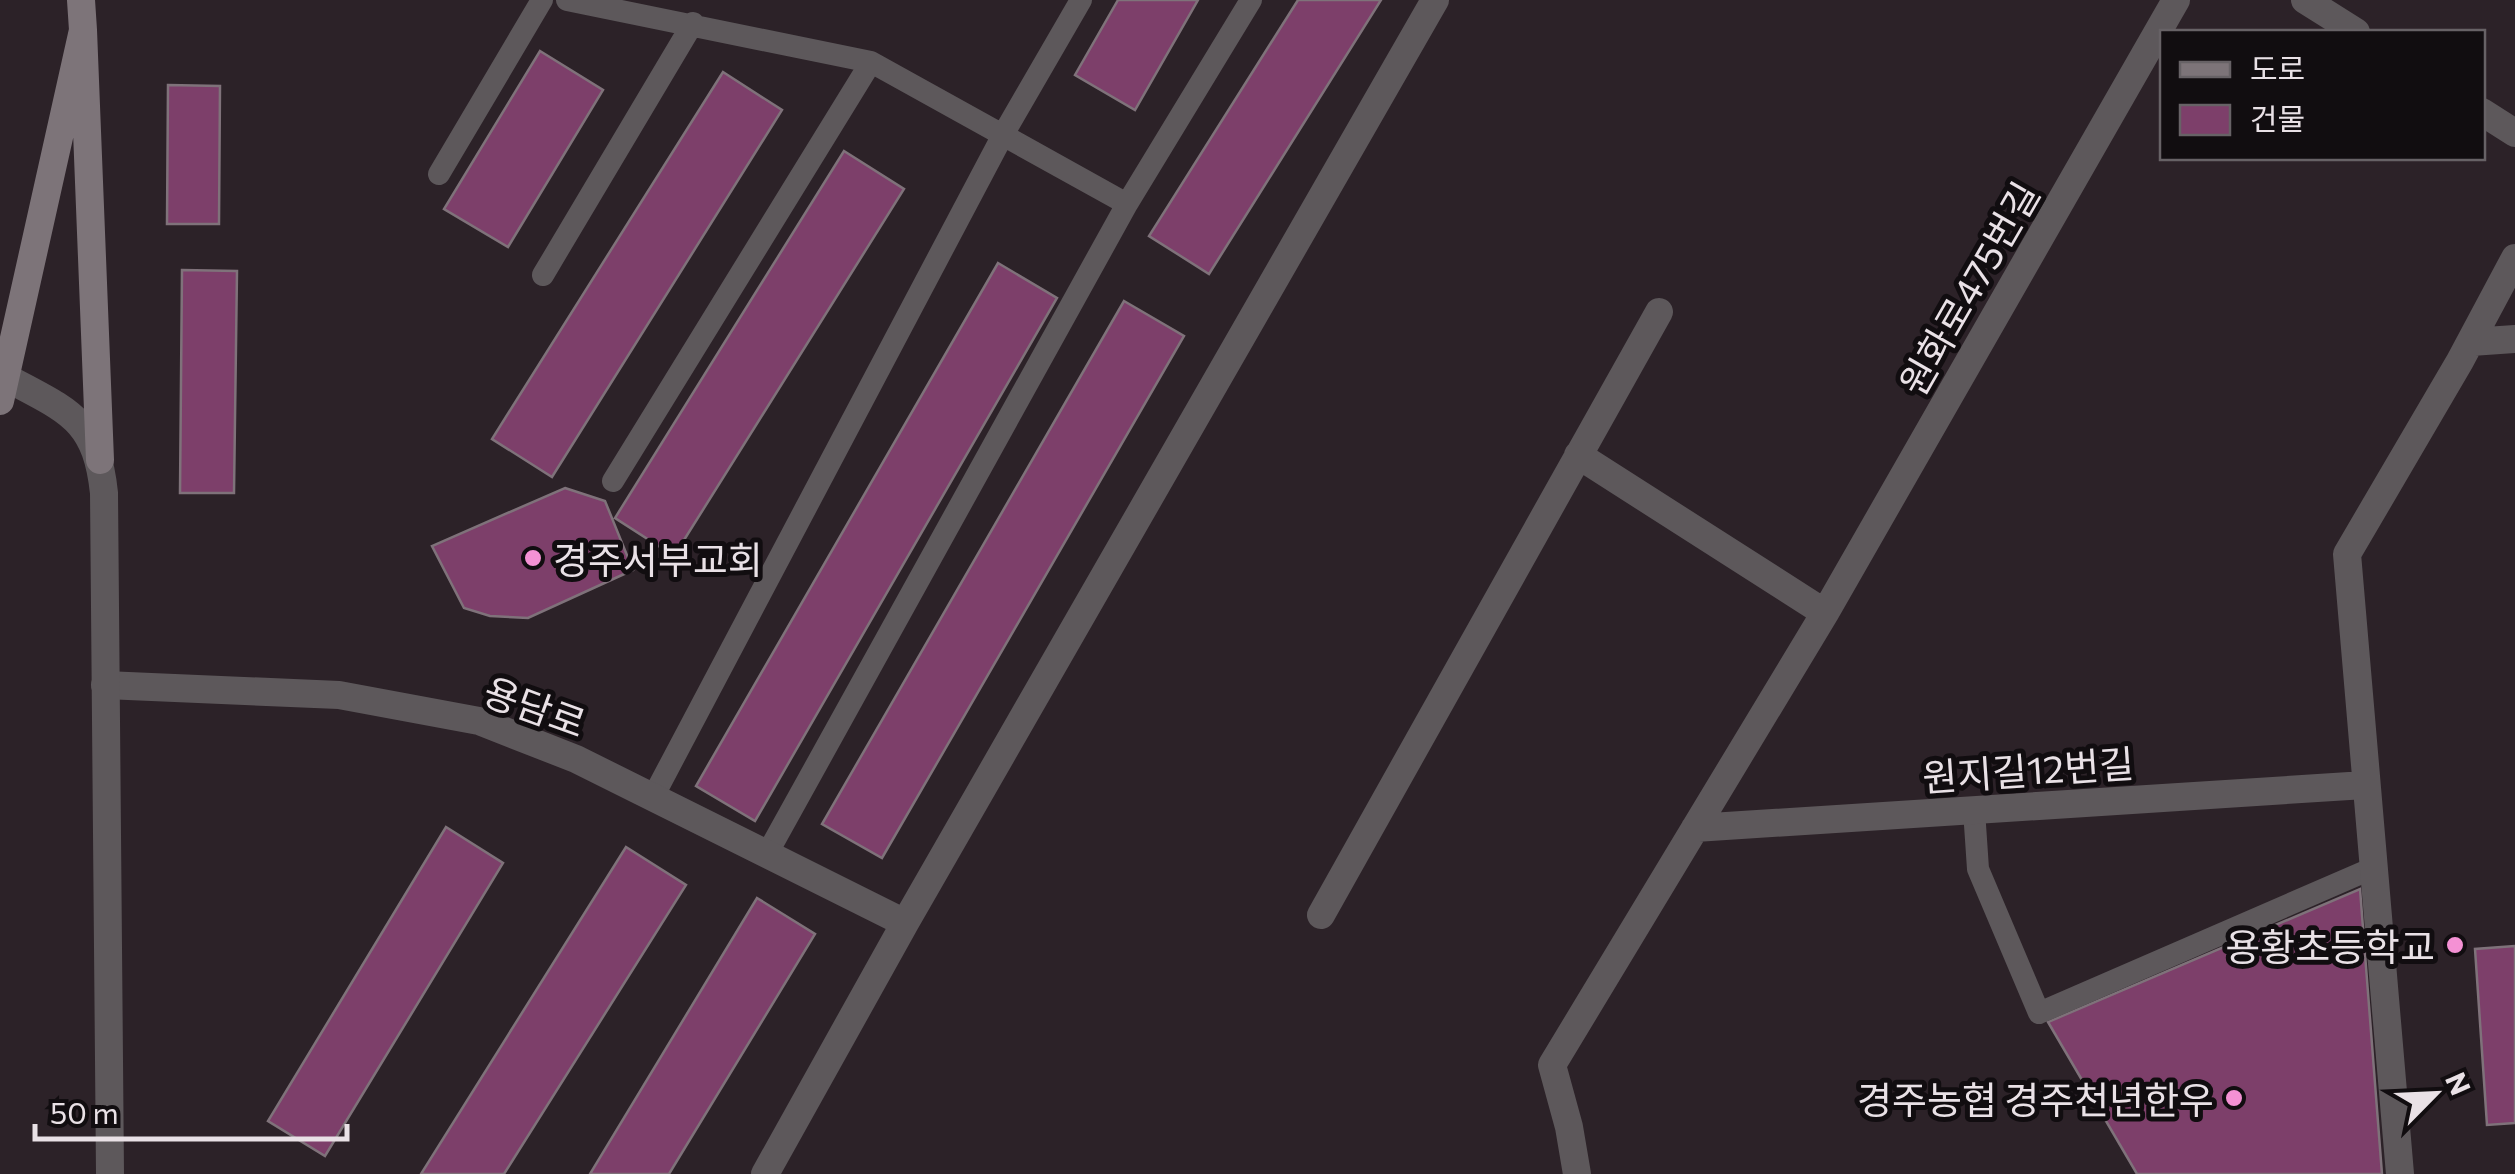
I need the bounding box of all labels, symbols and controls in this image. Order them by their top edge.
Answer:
legend [2160,30,2485,160]
text: 도로 [2250,49,2305,86]
text: 건물 [2250,99,2305,136]
street label: 원화로475번길 [1888,173,2048,403]
place label: 경주서부교회 [553,535,763,582]
marker: 경주서부교회 [522,547,544,569]
street label: 용담로 [478,666,592,746]
street label: 원지길12번길 [1921,738,2135,800]
place label: 용황초등학교 [2225,922,2435,969]
marker: 용황초등학교 [2444,934,2466,956]
north arrow [2385,1044,2485,1144]
text: N [2439,1067,2479,1100]
place label: 경주농협 경주천년한우 [1857,1075,2214,1122]
scale bar [35,1079,348,1141]
marker: 경주농협 경주천년한우 [2223,1087,2245,1109]
text: 50 m [50,1093,119,1130]

